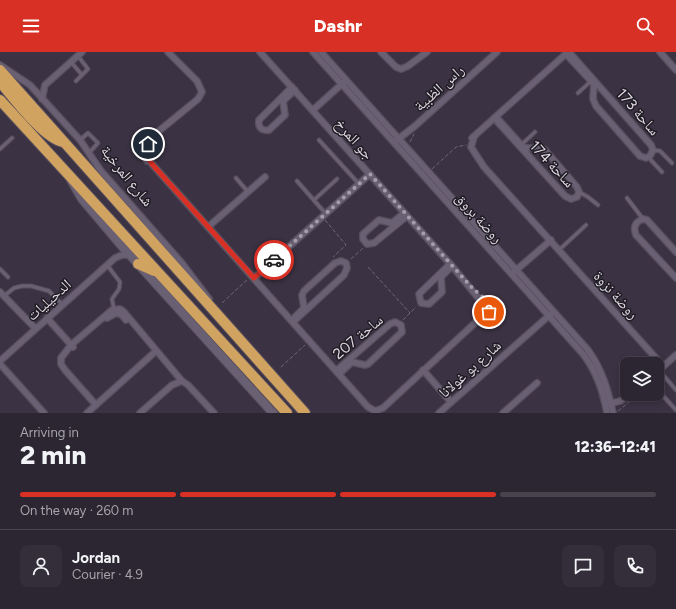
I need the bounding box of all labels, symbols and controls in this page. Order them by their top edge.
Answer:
icon: menu [20,15,42,37]
text: Dashr [314,15,362,37]
icon: search [634,15,656,37]
street label: راس الظبية [410,61,469,116]
street label: ساحة 173 [613,85,663,139]
street label: جو المرخ [330,115,377,164]
pin [131,127,165,161]
icon: home [137,133,159,155]
street label: ساحة 174 [526,137,578,191]
street label: شارع المرخية [96,142,157,211]
street label: روضة بروق [451,189,507,248]
courier [254,240,294,280]
icon: car [263,249,285,271]
street label: روضة نزوة [590,267,642,323]
street label: الدحيليات [23,275,75,325]
pin [472,295,506,329]
icon: bag [478,301,500,323]
street label: ساحة 207 [329,311,387,363]
street label: شارع بو غولانا [435,336,506,402]
map controls [620,357,664,401]
button: layers [620,357,664,401]
text: Arriving in [20,425,79,440]
text: 12:36–12:41 [574,438,656,456]
text: 2 min [20,439,86,471]
text: On the way · 260 m [20,503,133,518]
button: person [20,545,62,587]
button: chat [562,545,604,587]
button: phone [614,545,656,587]
text: Jordan [72,549,120,567]
text: Courier · 4.9 [72,567,143,582]

